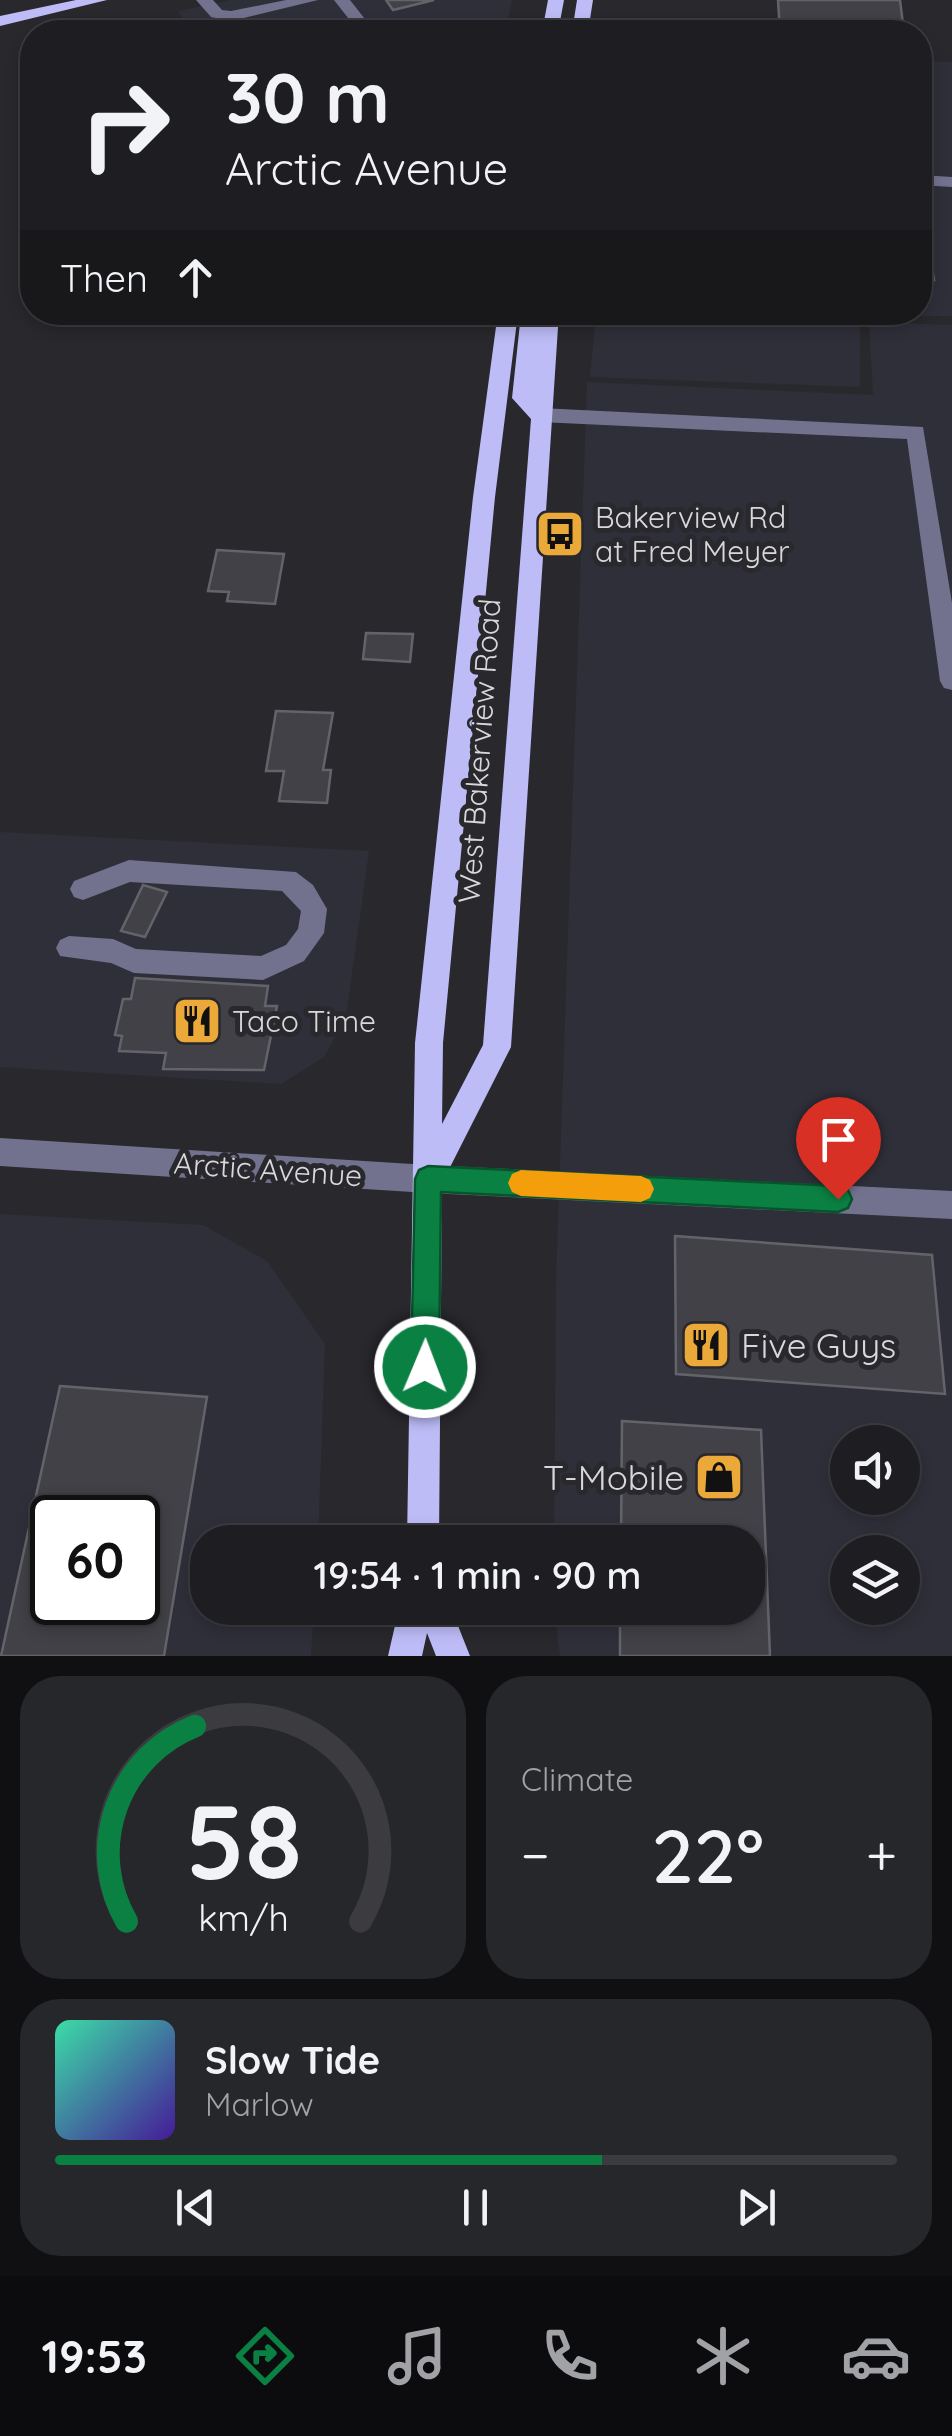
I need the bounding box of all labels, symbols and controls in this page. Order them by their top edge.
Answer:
text: 30 m [225,53,390,141]
icon: right [60,60,190,190]
text: Arctic Avenue [225,140,508,196]
icon: ahead [168,250,223,305]
text: Then [60,254,148,302]
place label: Bakerview Rd at Fred Meyer [595,498,790,570]
bus stop icon: Bakerview Rd at Fred Meyer [534,508,586,560]
street label: West Bakerview Road [449,597,509,905]
restaurant icon: Taco Time [171,995,223,1047]
place label: Taco Time [232,1002,376,1040]
pin [796,1097,881,1200]
icon: arrive [811,1112,866,1167]
street label: Arctic Avenue [173,1143,363,1195]
position arrow [373,1315,477,1419]
restaurant icon: Five Guys [680,1319,732,1371]
place label: Five Guys [741,1323,896,1367]
map controls [830,1425,920,1625]
button: sound [830,1425,920,1515]
shop icon: T-Mobile [693,1451,745,1503]
place label: T-Mobile [543,1455,684,1499]
speed limit sign: 60 [30,1495,160,1625]
button: layers [830,1535,920,1625]
text: 19:54 · 1 min · 90 m [313,1551,642,1599]
text: Climate [521,1759,633,1799]
text: 58 [185,1775,301,1905]
text: 22° [652,1808,764,1902]
text: − [521,1820,550,1889]
text: + [866,1820,897,1889]
text: km/h [198,1895,288,1940]
text: Slow Tide [205,2036,380,2084]
text: Marlow [205,2084,314,2124]
icon: previous [168,2180,223,2235]
icon: pause [448,2180,503,2235]
icon: next [729,2180,784,2235]
icon: directions [230,2321,300,2391]
icon: music [382,2321,452,2391]
icon: phone [535,2321,605,2391]
icon: climate [688,2321,758,2391]
icon: car [841,2321,911,2391]
text: 19:53 [41,2328,147,2384]

